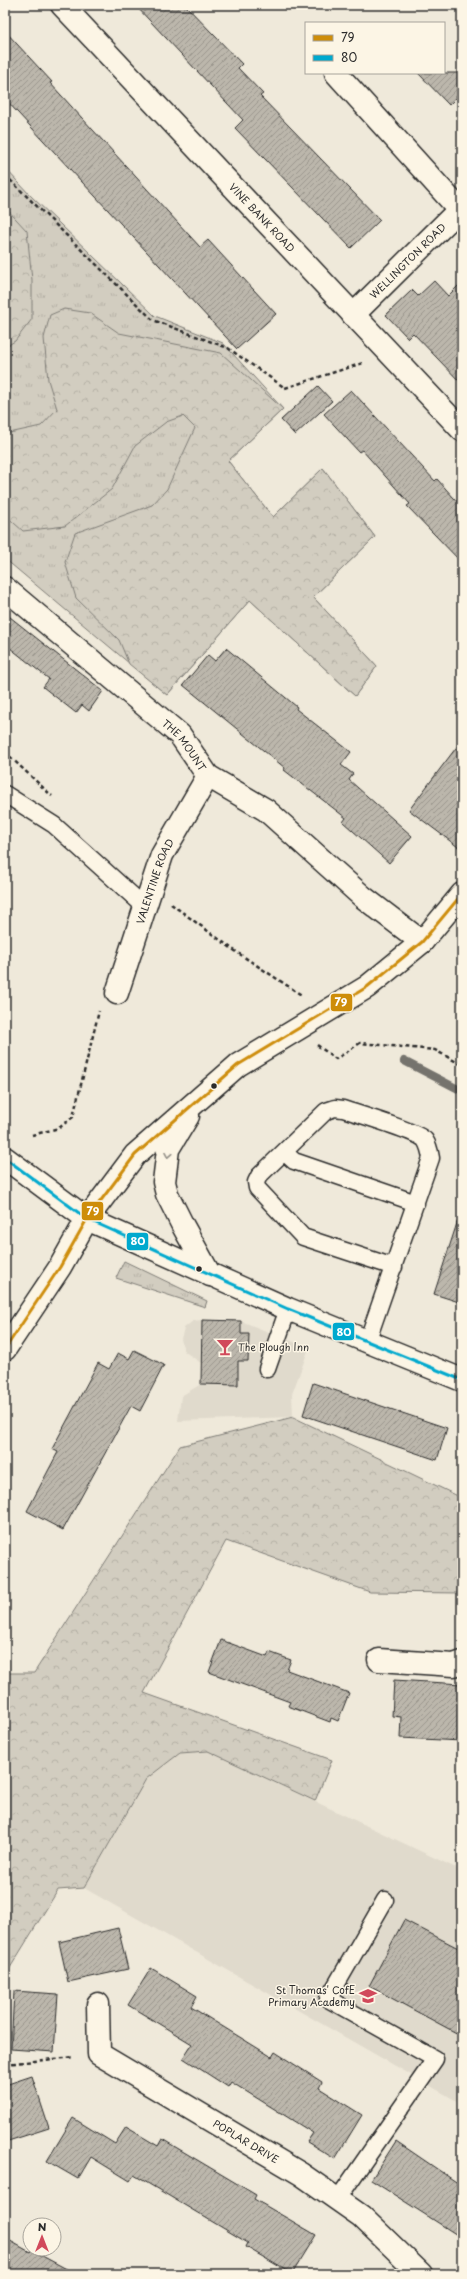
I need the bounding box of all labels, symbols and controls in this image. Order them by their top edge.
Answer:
legend [305,22,445,74]
text: 79 [341,28,355,46]
text: 80 [341,48,358,66]
street label: VINE BANK ROAD [226,179,299,255]
street label: WELLINGTON ROAD [366,219,449,302]
street label: THE MOUNT [159,715,210,774]
street label: VALENTINE ROAD [132,836,177,926]
line badge: 79 [330,993,353,1012]
text: 79 [335,993,348,1010]
unlabelled marker [209,1081,219,1091]
one-way arrow [164,1152,172,1158]
line badge: 79 [81,1201,104,1221]
text: 79 [87,1202,100,1219]
line badge: 80 [126,1232,149,1251]
text: 80 [130,1232,146,1249]
unlabelled marker [194,1264,204,1274]
line badge: 80 [332,1322,355,1341]
text: 80 [336,1323,352,1340]
bar icon: The Plough Inn [215,1337,235,1357]
place label: The Plough Inn [238,1339,309,1354]
place label: St Thomas' CofE Primary Academy [268,1982,355,2009]
school or university icon: St Thomas' CofE Primary Academy [358,1986,378,2006]
street label: POPLAR DRIVE [210,2115,282,2166]
north arrow [22,2217,62,2257]
text: N [38,2218,47,2235]

